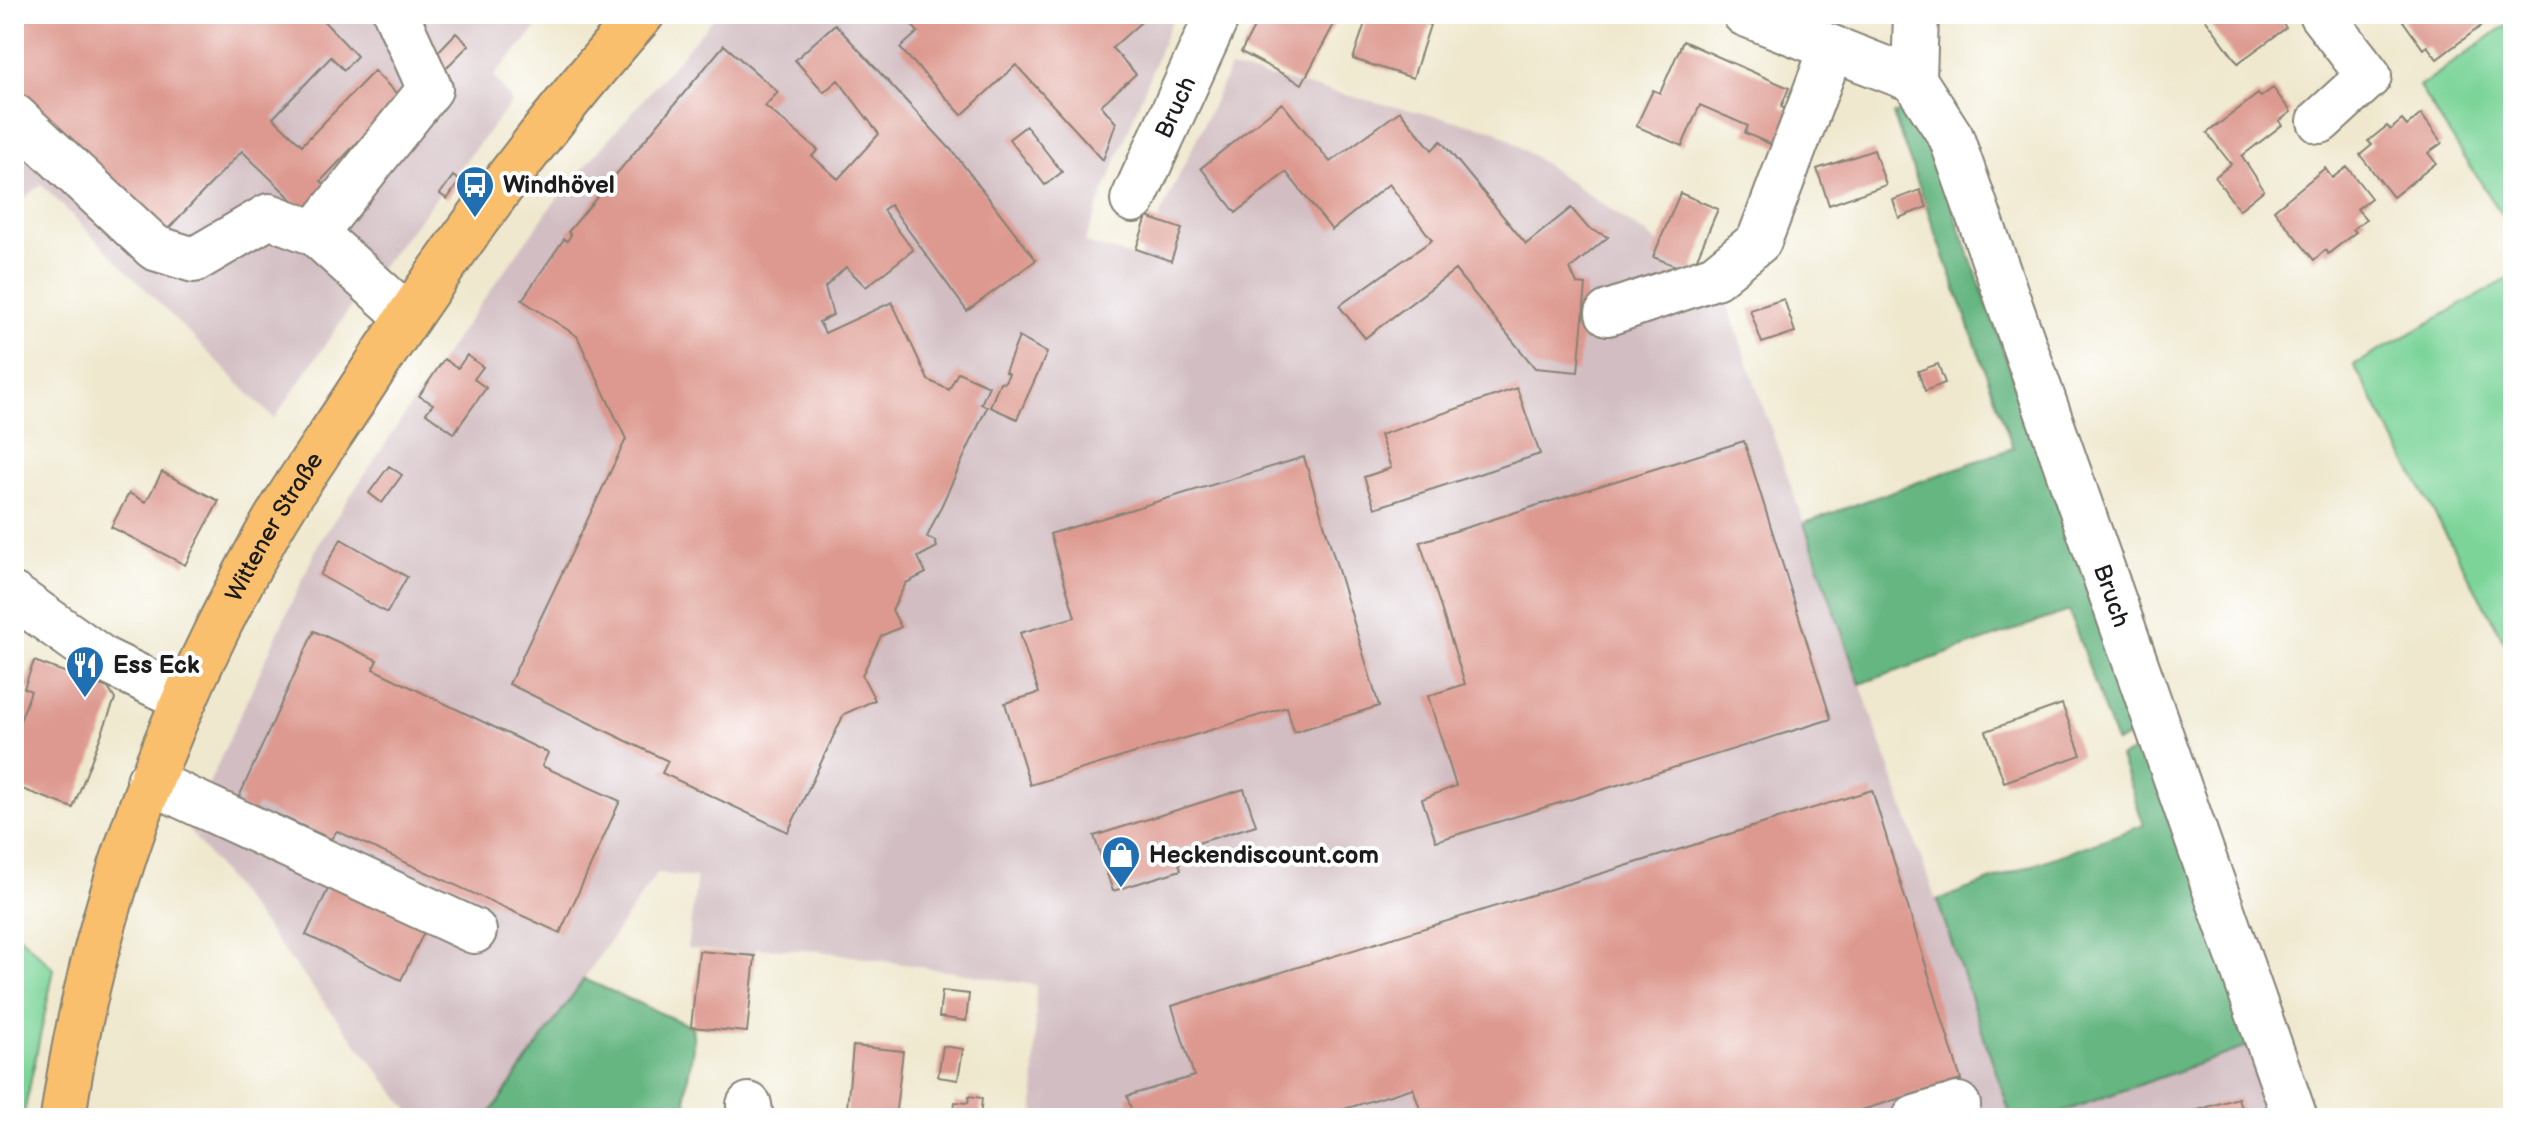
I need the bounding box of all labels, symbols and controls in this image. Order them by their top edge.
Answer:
street label: Bruch [1149,72,1202,143]
bus stop icon: Windhövel [454,164,496,219]
place label: Windhövel [503,171,615,200]
street label: Wittener Straße [219,446,329,606]
street label: Bruch [2087,560,2136,631]
restaurant icon: Ess Eck [64,644,106,699]
place label: Ess Eck [113,651,200,680]
shop icon: Heckendiscount.com [1100,834,1142,889]
place label: Heckendiscount.com [1149,841,1379,870]

